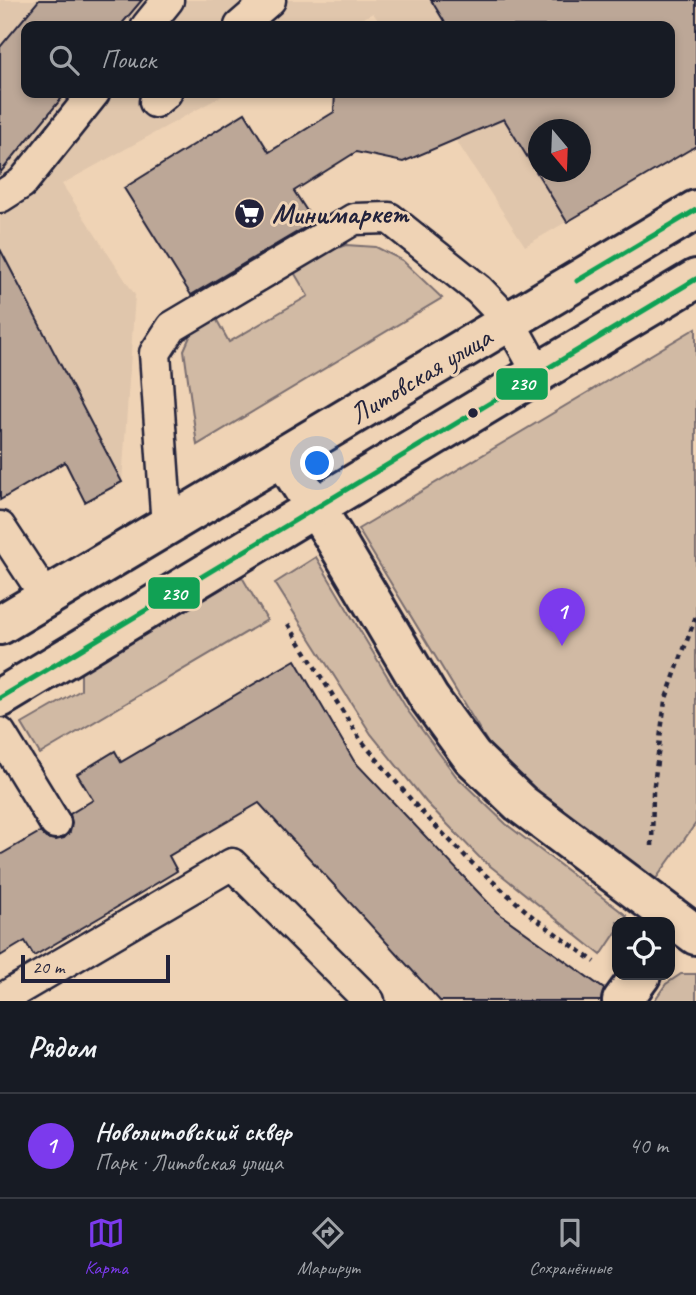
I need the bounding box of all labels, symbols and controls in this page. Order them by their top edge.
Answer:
search box [21,21,675,98]
icon: search [45,41,83,79]
text: Поиск [101,43,156,76]
north arrow [528,119,591,182]
supermarket icon: Минимаркет [232,196,266,230]
place label: Минимаркет [272,196,410,231]
street label: Литовская улица [343,318,499,432]
line badge: 230 [495,367,549,401]
text: 230 [509,372,537,396]
unlabelled marker [466,406,480,420]
your location [300,446,334,480]
line badge: 230 [147,576,201,610]
text: 230 [161,582,189,606]
pin: 1 [539,588,585,646]
map controls [612,917,675,980]
button: locate [612,917,675,980]
scale bar [21,952,170,984]
text: 20 m [32,955,64,979]
text: Рядом [28,1028,95,1066]
text: Новолитовский сквер [95,1115,291,1148]
text: 1 [46,1131,56,1160]
text: 40 m [629,1131,668,1160]
text: Парк · Литовская улица [95,1148,283,1177]
tab: Карта [85,1214,128,1280]
tab: Маршрут [297,1214,360,1280]
tab: Сохранённые [529,1214,611,1280]

